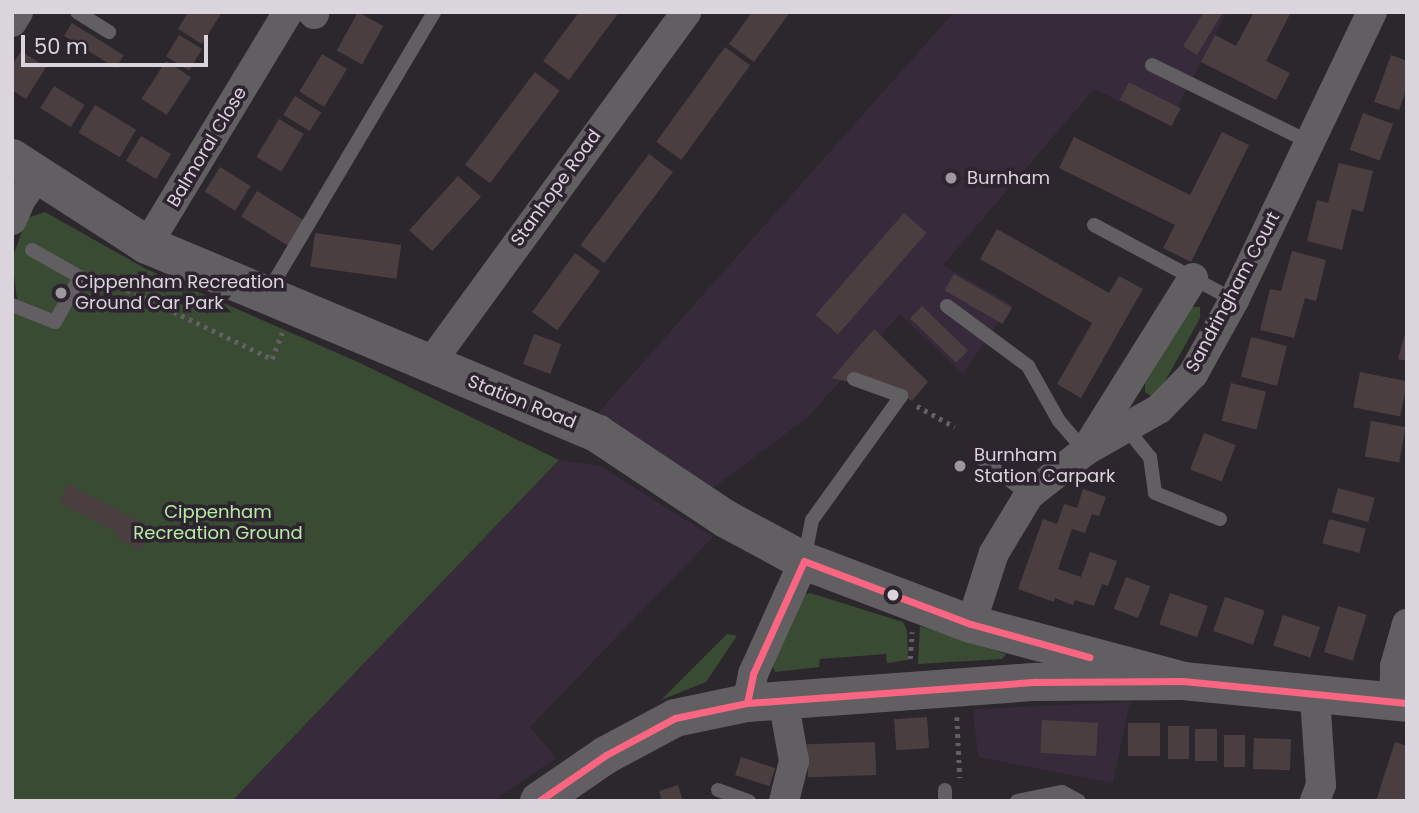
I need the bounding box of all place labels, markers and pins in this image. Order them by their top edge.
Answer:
place label: Burnham [967,167,1050,189]
marker: Burnham [941,168,961,188]
place label: Cippenham Recreation Ground Car Park [75,272,284,314]
marker: Cippenham Recreation Ground Car Park [53,285,69,301]
place label: Burnham Station Carpark [974,445,1115,488]
marker: Burnham Station Carpark [952,458,968,474]
unlabelled marker [886,588,900,602]

